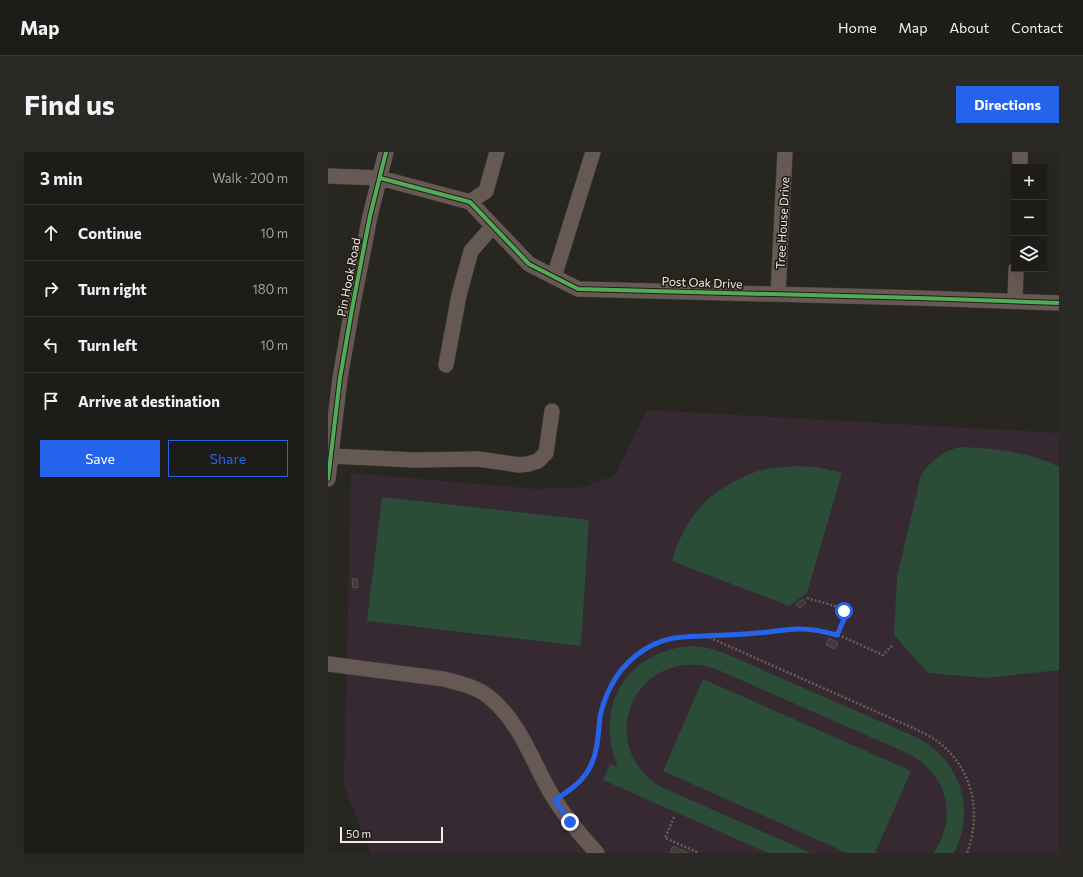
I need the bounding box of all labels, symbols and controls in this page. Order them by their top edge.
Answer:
text: Map [20,16,59,39]
text: Home [838,19,877,36]
text: Map [899,19,927,36]
text: About [949,19,989,36]
text: Contact [1011,19,1063,36]
button: Directions [956,86,1059,123]
text: Find us [24,87,115,121]
map controls [1011,164,1047,272]
button: + [1011,164,1047,200]
text: 3 min [40,168,83,189]
text: Walk · 200 m [212,170,288,186]
street label: Tree House Drive [773,177,791,269]
button: − [1011,200,1047,236]
icon: ahead [40,222,62,244]
text: Continue [78,224,142,242]
text: 10 m [260,225,288,241]
street label: Pin Hook Road [334,236,363,318]
button: layers [1011,236,1047,272]
street label: Post Oak Drive [661,274,743,290]
icon: right [40,278,62,300]
text: Turn right [78,280,147,298]
text: 180 m [252,281,288,297]
icon: left [40,334,62,356]
text: Turn left [78,336,137,354]
text: 10 m [260,337,288,353]
icon: arrive [40,390,62,412]
text: Arrive at destination [78,392,220,410]
button: Save [40,440,160,477]
button: Share [168,440,288,477]
route start [835,602,853,620]
route end [561,813,579,831]
scale bar [340,825,443,844]
text: 50 m [346,827,371,840]

